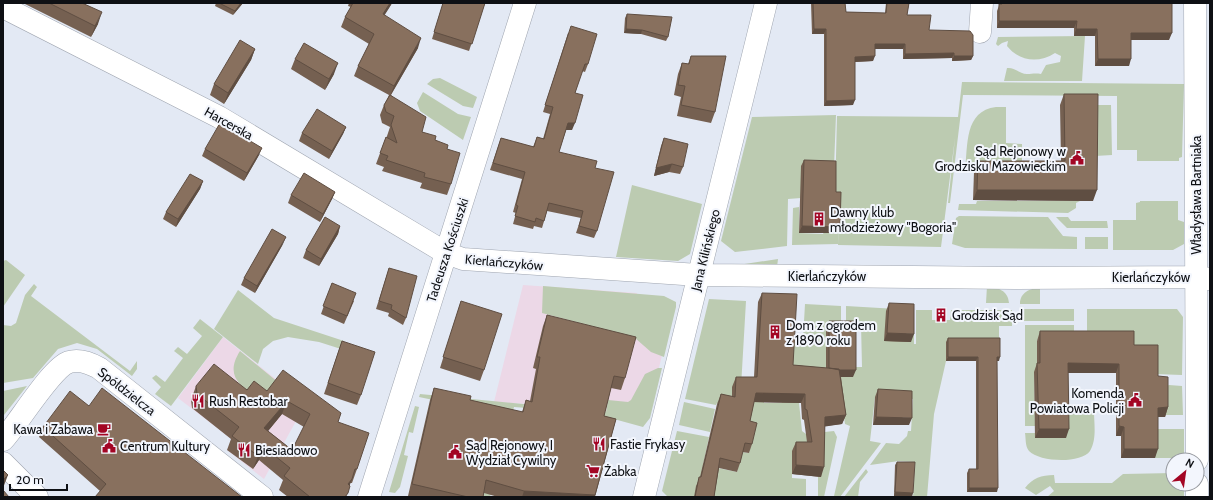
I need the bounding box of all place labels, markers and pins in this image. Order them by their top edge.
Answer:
place label: Sąd Rejonowy w Grodzisku Mazowieckim [935,143,1067,174]
public building icon: Sąd Rejonowy w Grodzisku Mazowieckim [1069,150,1085,166]
place label: Dawny klub młodzieżowy "Bogoria" [830,204,956,235]
building icon: Dawny klub młodzieżowy "Bogoria" [811,211,827,227]
building icon: Grodzisk Sąd [933,307,949,323]
place label: Grodzisk Sąd [952,307,1023,323]
place label: Dom z ogrodem z 1890 roku [786,317,876,348]
building icon: Dom z ogrodem z 1890 roku [767,324,783,340]
place label: Komenda Powiatowa Policji [1030,385,1125,417]
public building icon: Komenda Powiatowa Policji [1127,392,1143,408]
restaurant icon: Rush Restobar [190,393,206,409]
place label: Rush Restobar [209,393,288,409]
place label: Kawa i Zabawa [13,421,94,437]
cafe icon: Kawa i Zabawa [96,421,112,437]
restaurant icon: Fastie Frykasy [591,436,607,452]
place label: Fastie Frykasy [610,436,686,452]
place label: Sąd Rejonowy, I Wydział Cywilny [466,437,557,468]
public building icon: Centrum Kultury [101,438,117,454]
place label: Centrum Kultury [120,438,210,454]
restaurant icon: Biesiadowo [236,442,252,458]
place label: Biesiadowo [255,442,317,458]
public building icon: Sąd Rejonowy, I Wydział Cywilny [447,444,463,460]
supermarket icon: Żabka [585,463,601,479]
place label: Żabka [604,463,637,479]

